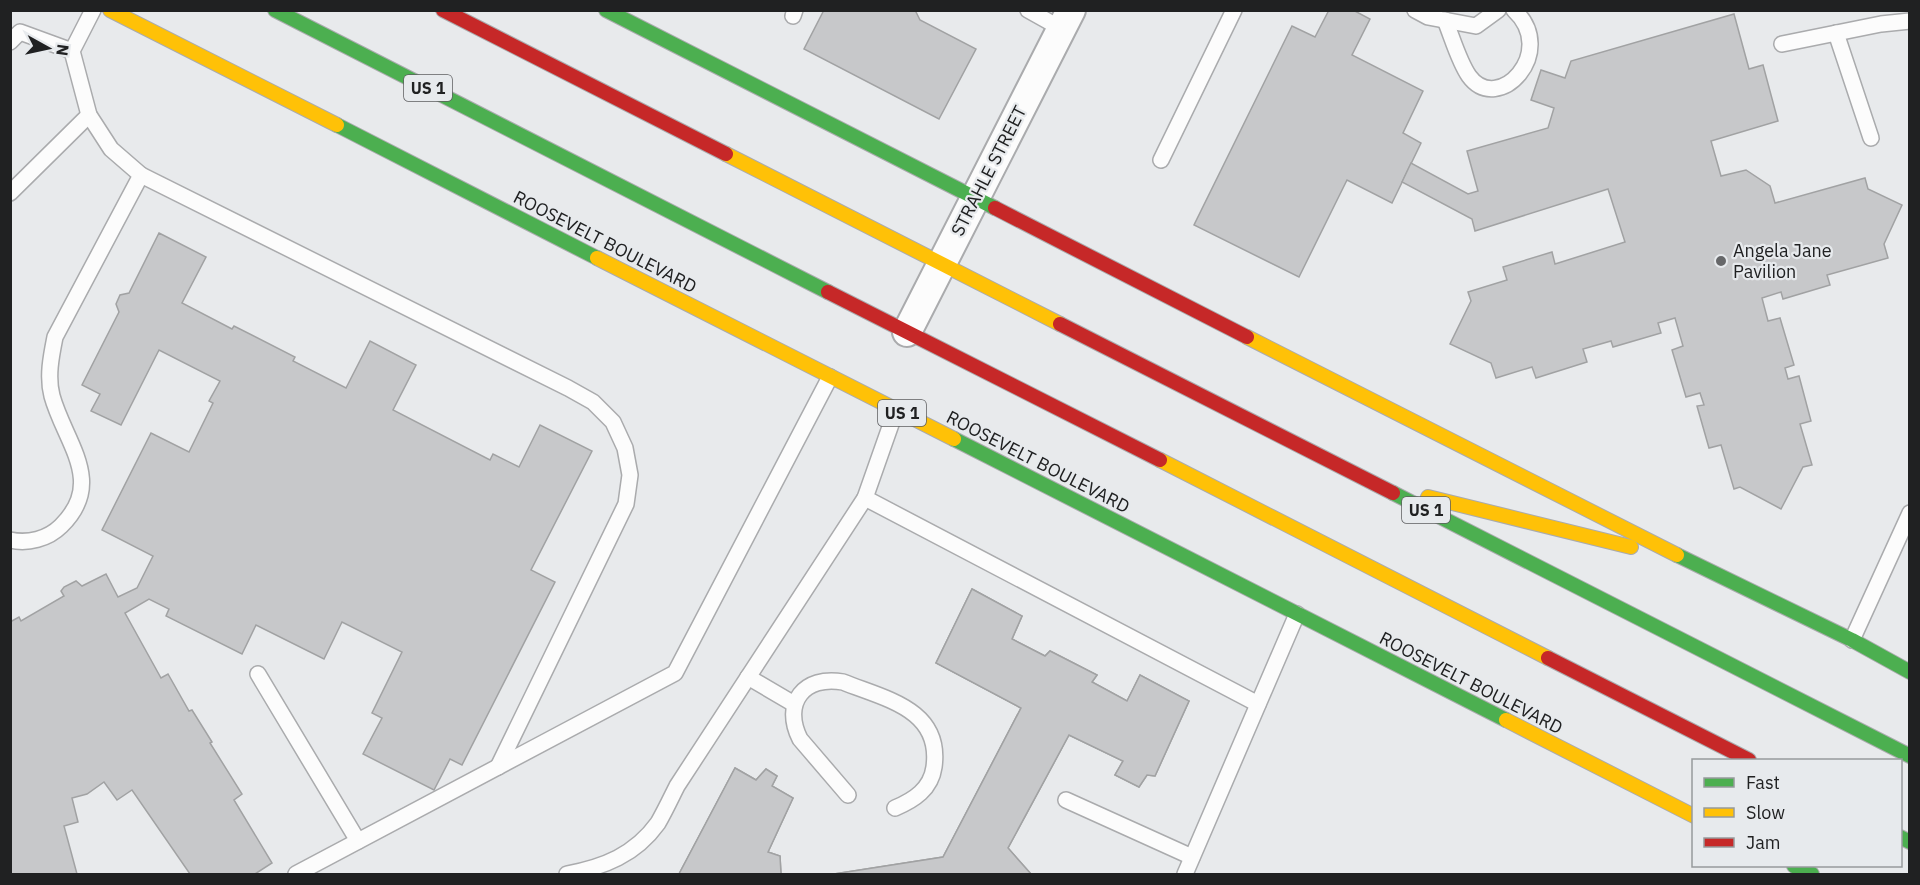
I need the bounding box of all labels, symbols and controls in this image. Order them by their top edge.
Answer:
north arrow [18,18,78,78]
text: N [52,43,74,57]
road number: US 1 [404,75,452,101]
street label: STRAHLE STREET [946,102,1031,240]
street label: ROOSEVELT BOULEVARD [510,185,701,298]
place label: Angela Jane Pavilion [1733,239,1832,283]
marker: Angela Jane Pavilion [1714,254,1728,268]
road number: US 1 [878,400,926,426]
street label: ROOSEVELT BOULEVARD [943,405,1134,518]
road number: US 1 [1402,497,1450,523]
street label: ROOSEVELT BOULEVARD [1376,626,1567,739]
legend [1692,759,1902,867]
text: Fast [1746,771,1780,794]
text: Slow [1746,801,1785,824]
text: Jam [1746,831,1781,854]

